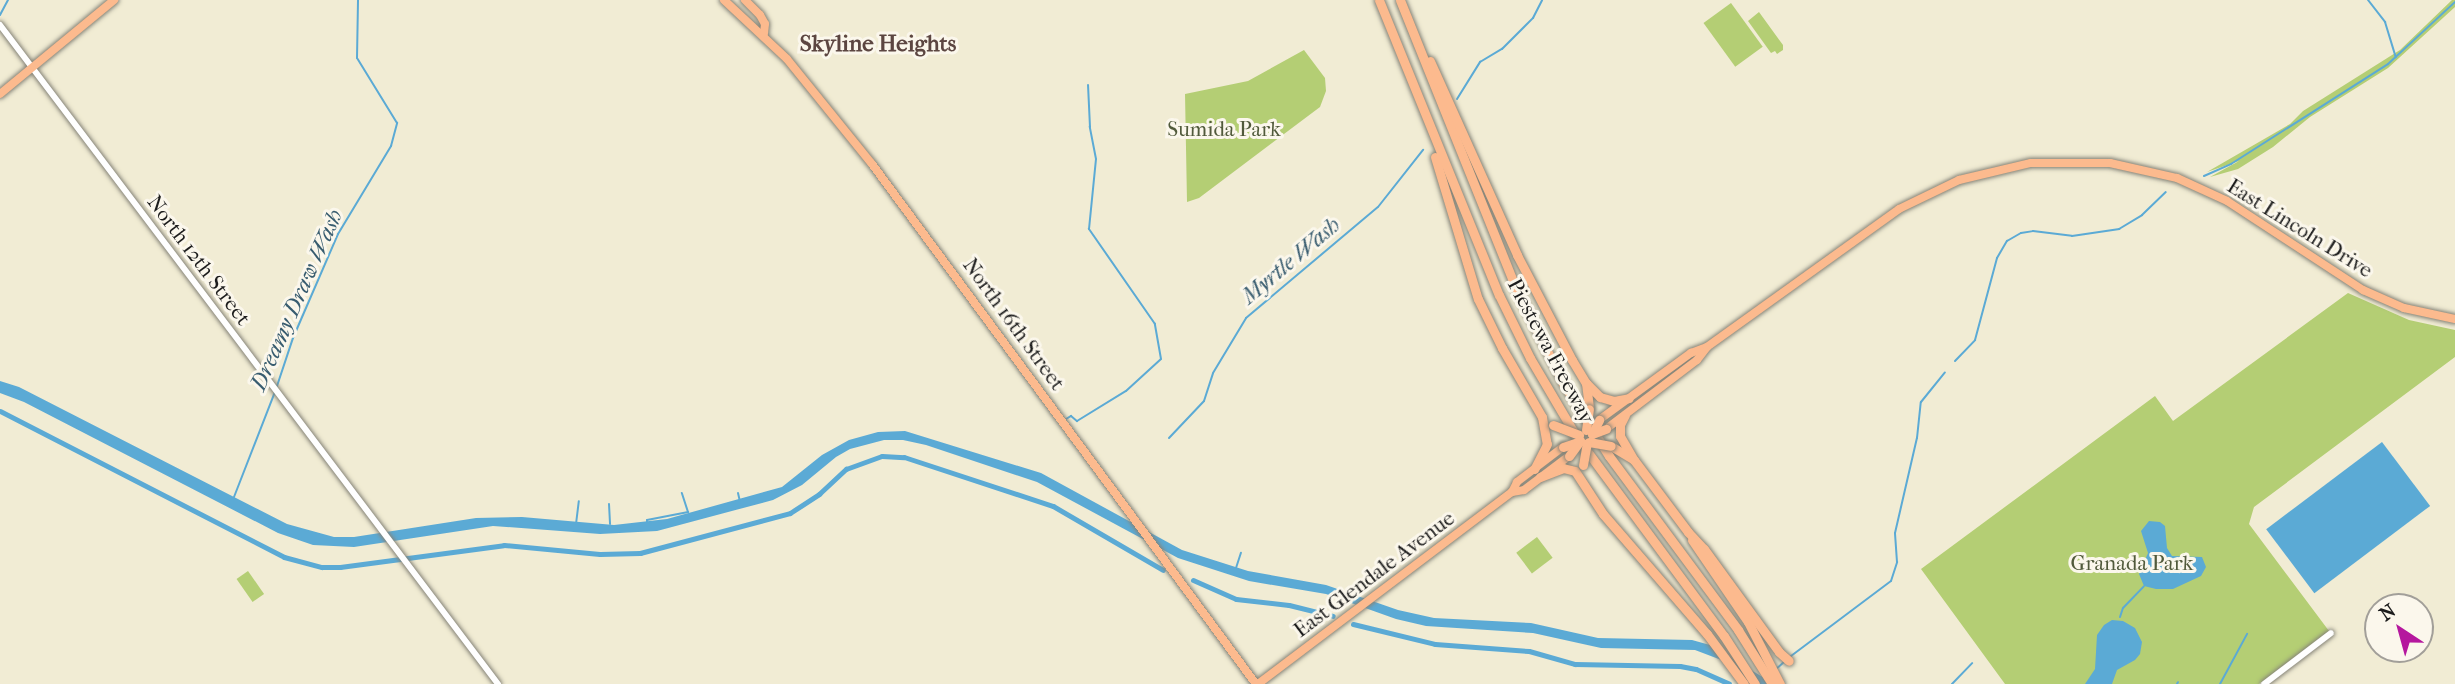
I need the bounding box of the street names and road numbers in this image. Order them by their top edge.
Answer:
street label: East Lincoln Drive [2223,173,2377,283]
street label: North 12th Street [142,190,256,330]
street label: North 16th Street [958,253,1070,395]
street label: Piestewa Freeway [1502,274,1600,428]
street label: East Glendale Avenue [1289,505,1459,643]

